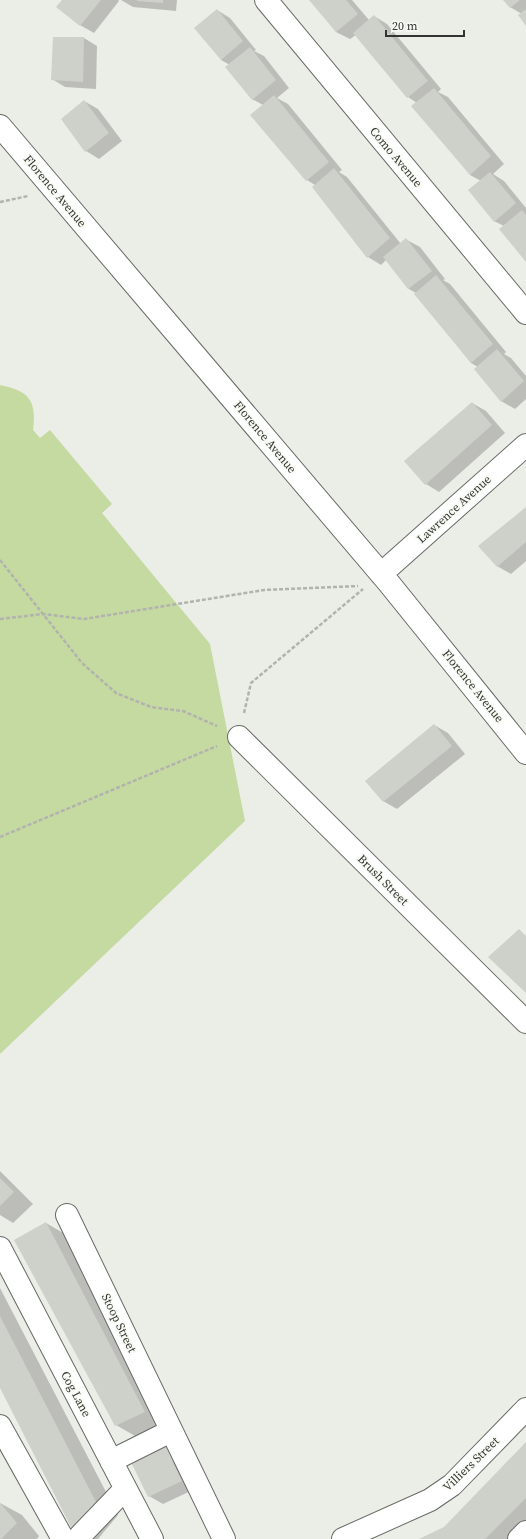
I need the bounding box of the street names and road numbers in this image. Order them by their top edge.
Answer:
street label: Como Avenue [366,124,426,190]
street label: Florence Avenue [20,152,90,230]
street label: Florence Avenue [230,398,300,476]
street label: Lawrence Avenue [413,471,495,547]
street label: Florence Avenue [439,646,507,726]
street label: Brush Street [354,851,412,909]
street label: Stoop Street [98,1291,140,1355]
street label: Cog Lane [57,1368,95,1420]
street label: Villiers Street [439,1433,503,1495]

